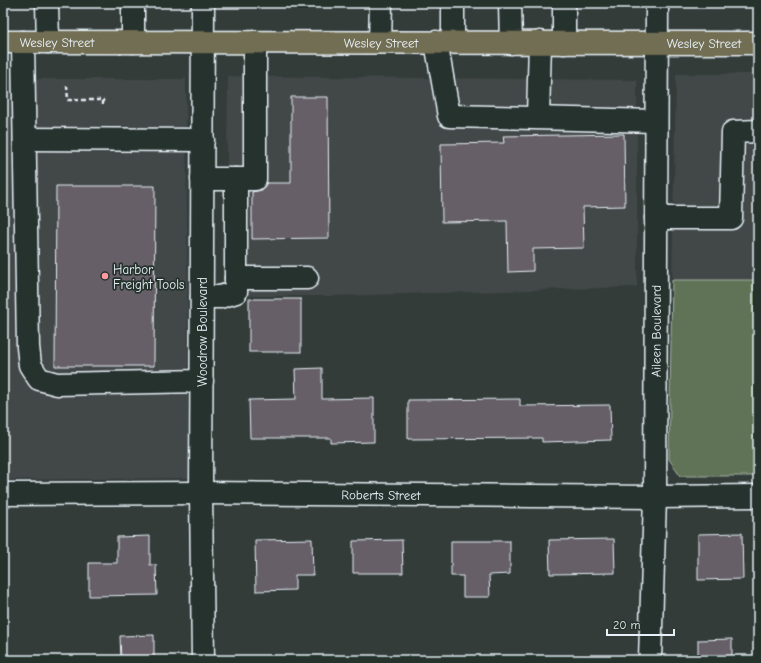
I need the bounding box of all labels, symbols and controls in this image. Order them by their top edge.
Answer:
street label: Wesley Street [20,35,96,50]
street label: Wesley Street [344,35,420,51]
street label: Wesley Street [667,36,743,51]
place label: Harbor Freight Tools [113,262,184,292]
marker: Harbor Freight Tools [100,271,110,281]
street label: Woodrow Boulevard [195,277,210,387]
street label: Aileen Boulevard [648,285,664,377]
street label: Roberts Street [341,487,422,503]
scale bar [607,611,674,637]
text: 20 m [613,618,641,632]

